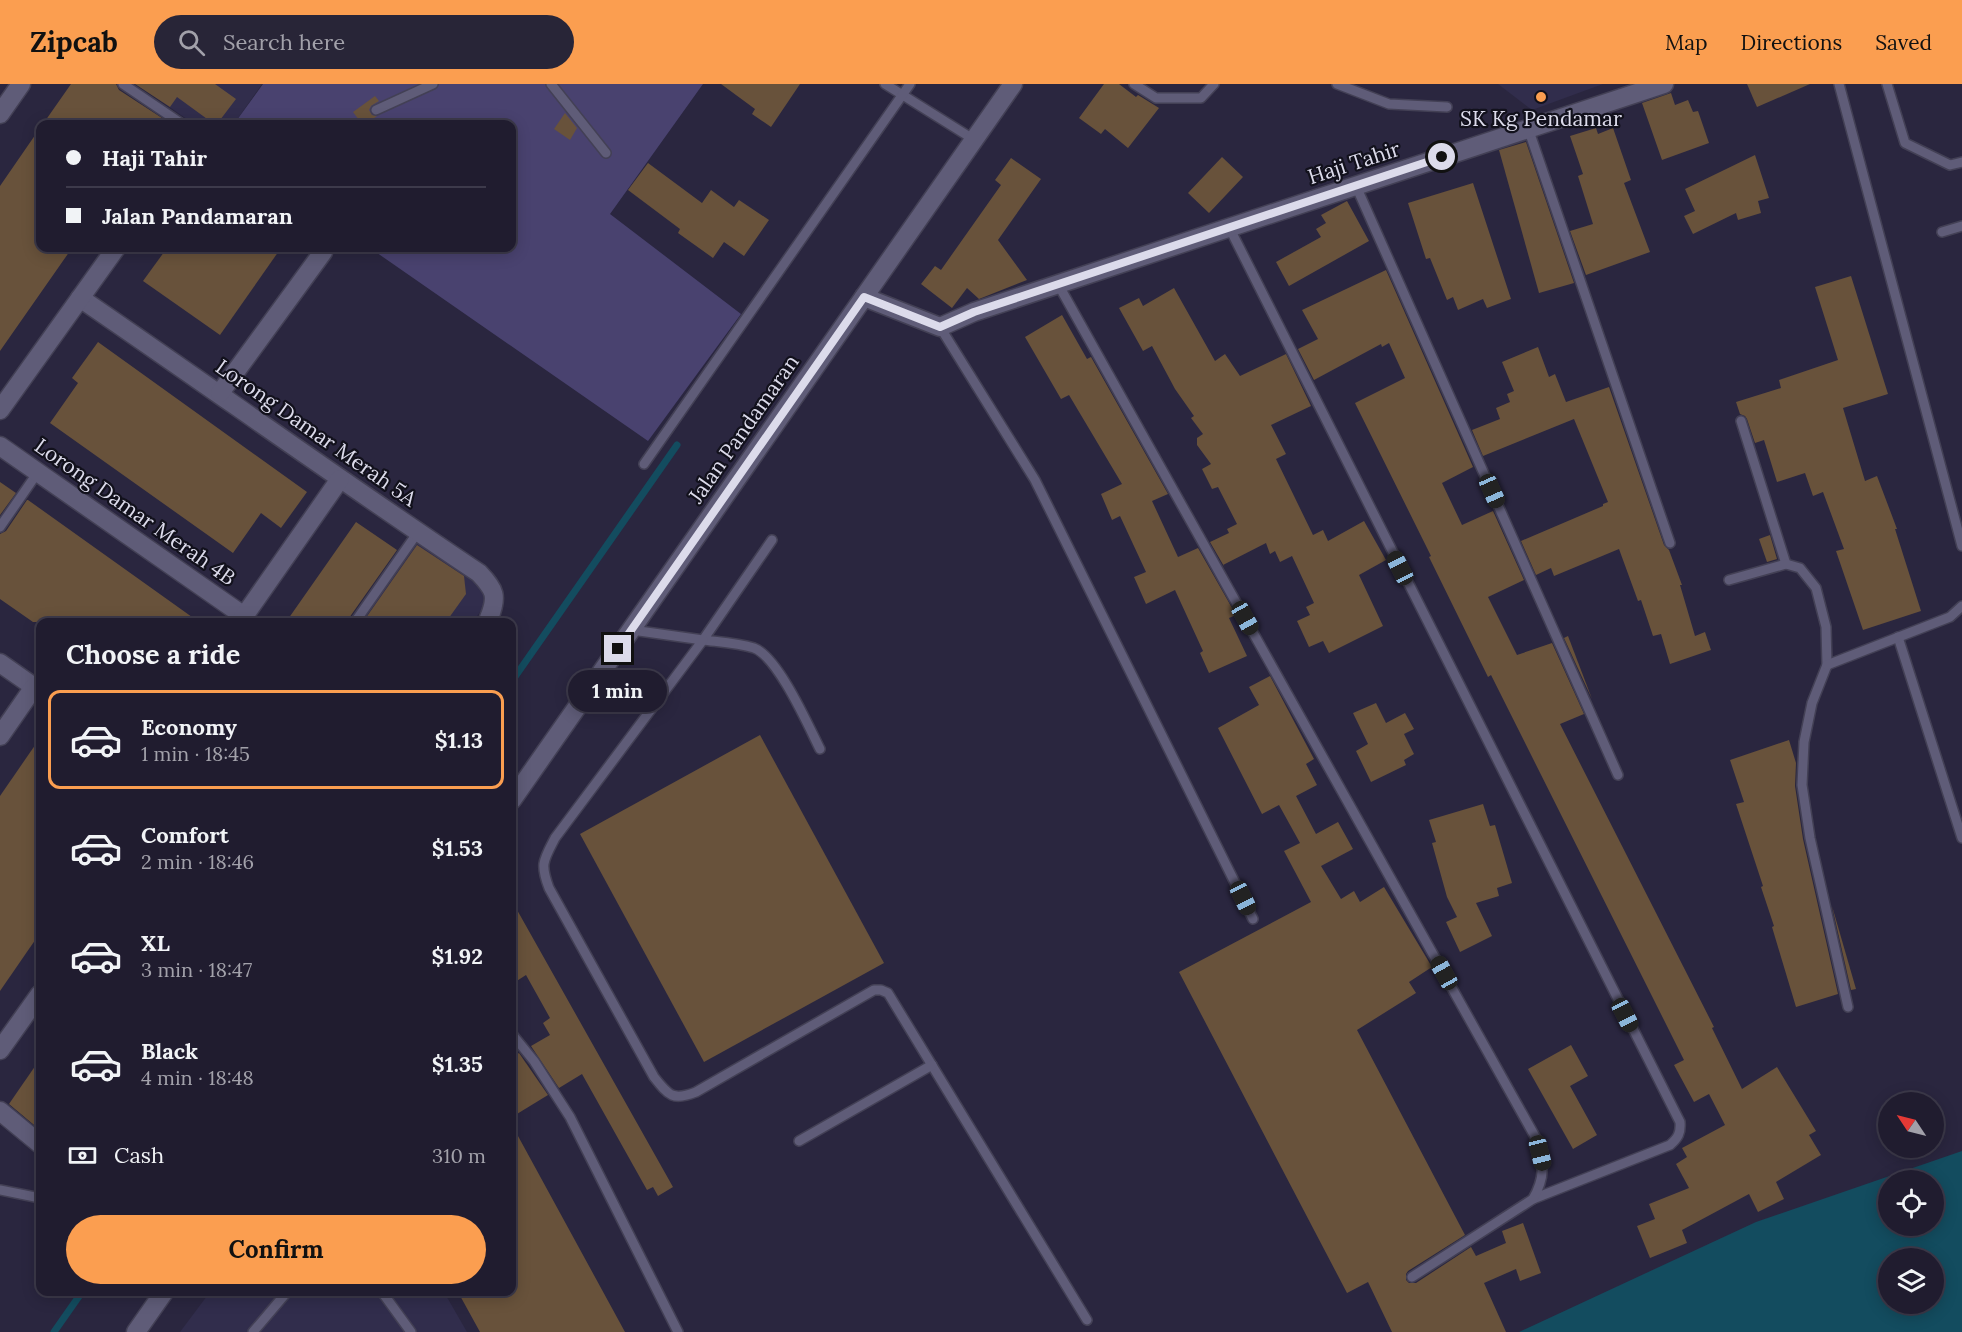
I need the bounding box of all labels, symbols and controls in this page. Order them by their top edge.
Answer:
search box [154,15,574,69]
text: Zipcab [30,24,118,60]
icon: search [175,26,208,59]
text: Search here [223,28,345,56]
text: Map [1665,29,1708,56]
text: Directions [1741,29,1842,56]
text: Saved [1875,29,1932,56]
marker: SK Kg Pendamar [1534,90,1548,104]
place label: SK Kg Pendamar [1460,105,1622,132]
street label: Haji Tahir [1304,135,1403,190]
route start [1428,143,1455,170]
text: Haji Tahir [102,144,207,172]
text: Jalan Pandamaran [102,202,293,230]
street label: Jalan Pandamaran [682,349,805,509]
street label: Lorong Damar Merah 5A [211,353,423,513]
street label: Lorong Damar Merah 4B [30,432,241,591]
car [1476,471,1508,511]
car [1384,548,1416,588]
car [1228,598,1262,638]
route end [604,635,631,662]
text: Choose a ride [66,637,240,671]
callout: 1 min [568,670,668,712]
text: 1 min [592,678,643,703]
icon: car [69,713,123,767]
text: Economy [141,713,237,741]
text: $1.13 [435,726,483,754]
text: 1 min · 18:45 [141,741,250,766]
icon: car [69,821,123,875]
text: Comfort [141,821,229,849]
text: $1.53 [432,834,483,862]
text: 2 min · 18:46 [141,849,254,874]
car [1227,878,1259,918]
icon: car [69,929,123,983]
text: XL [141,929,170,957]
text: $1.92 [432,942,483,970]
car [1427,953,1461,993]
text: 3 min · 18:47 [141,957,252,982]
car [1609,995,1641,1035]
icon: car [69,1037,123,1091]
text: Black [141,1037,198,1065]
text: $1.35 [432,1050,483,1078]
text: 4 min · 18:48 [141,1065,254,1090]
north arrow [1878,1092,1944,1158]
map controls [1878,1092,1944,1314]
car [1527,1133,1553,1173]
icon: cash [66,1139,99,1172]
text: Cash [114,1141,164,1169]
text: 310 m [432,1143,486,1168]
button: locate [1878,1170,1944,1236]
button: Confirm [66,1215,486,1284]
button: layers [1878,1248,1944,1314]

